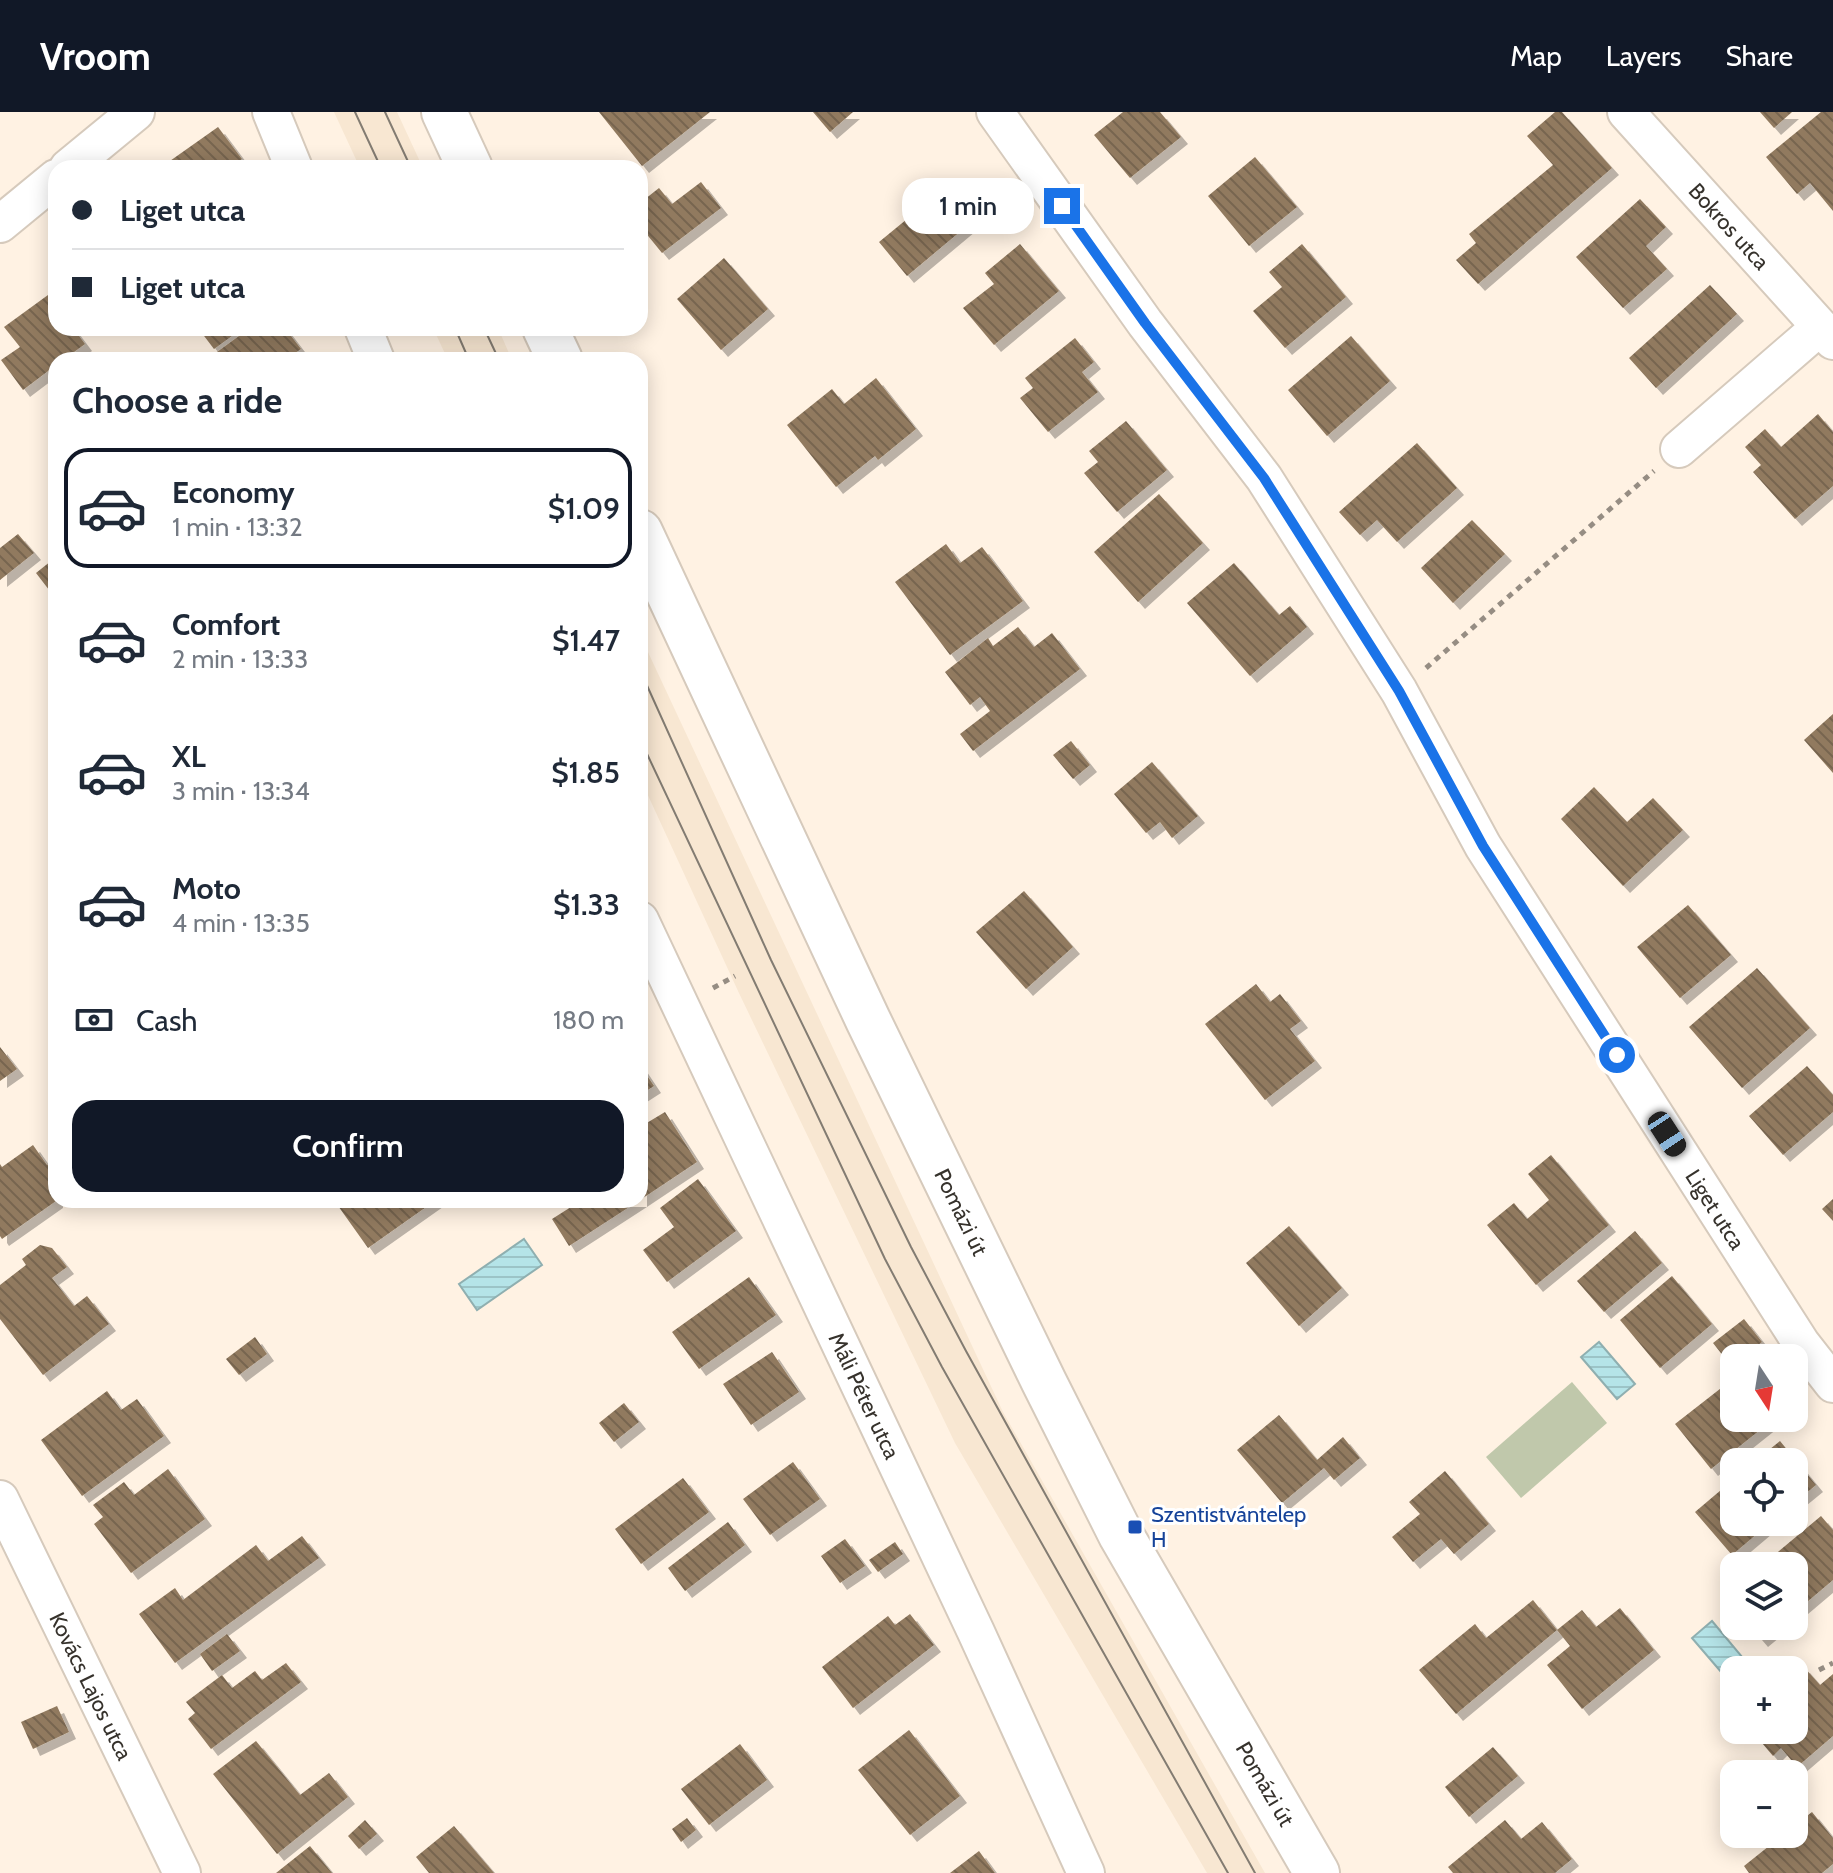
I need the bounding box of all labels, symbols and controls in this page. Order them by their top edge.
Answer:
text: Vroom [40,33,151,80]
text: Map [1510,39,1562,73]
text: Layers [1606,39,1681,73]
text: Share [1725,39,1793,73]
street label: Bokros utca [1683,177,1776,275]
callout: 1 min [902,178,1034,234]
route end [1044,188,1080,224]
text: 1 min [939,190,997,222]
text: Liget utca [120,192,245,229]
text: Liget utca [120,269,245,306]
text: Choose a ride [72,378,282,422]
icon: car [76,472,148,544]
text: Economy [172,474,295,511]
text: $1.09 [548,490,620,527]
text: 1 min · 13:32 [172,511,303,543]
icon: car [76,604,148,676]
text: Comfort [172,606,280,643]
text: $1.47 [552,622,620,659]
text: 2 min · 13:33 [172,643,308,675]
icon: car [76,736,148,808]
text: XL [172,738,206,775]
text: $1.85 [551,754,620,791]
text: 3 min · 13:34 [172,775,310,807]
icon: car [76,868,148,940]
text: Moto [172,870,241,907]
text: $1.33 [553,886,620,923]
text: 4 min · 13:35 [172,907,310,939]
icon: cash [72,998,116,1042]
text: Cash [136,1002,198,1039]
text: 180 m [553,1004,624,1036]
route start [1599,1037,1635,1073]
button: Confirm [72,1100,624,1192]
car [1644,1107,1690,1161]
street label: Pomázi út [929,1164,994,1260]
street label: Liget utca [1680,1164,1751,1255]
street label: Máli Péter utca [823,1328,906,1464]
north arrow [1720,1344,1808,1432]
map controls [1720,1344,1808,1848]
button: locate [1720,1448,1808,1536]
place label: Szentistvántelep H [1151,1501,1306,1553]
marker: Szentistvántelep H [1126,1518,1144,1536]
button: layers [1720,1552,1808,1640]
street label: Kovács Lajos utca [44,1608,139,1765]
button: + [1720,1656,1808,1744]
street label: Pomázi út [1230,1737,1301,1831]
button: − [1720,1760,1808,1848]

